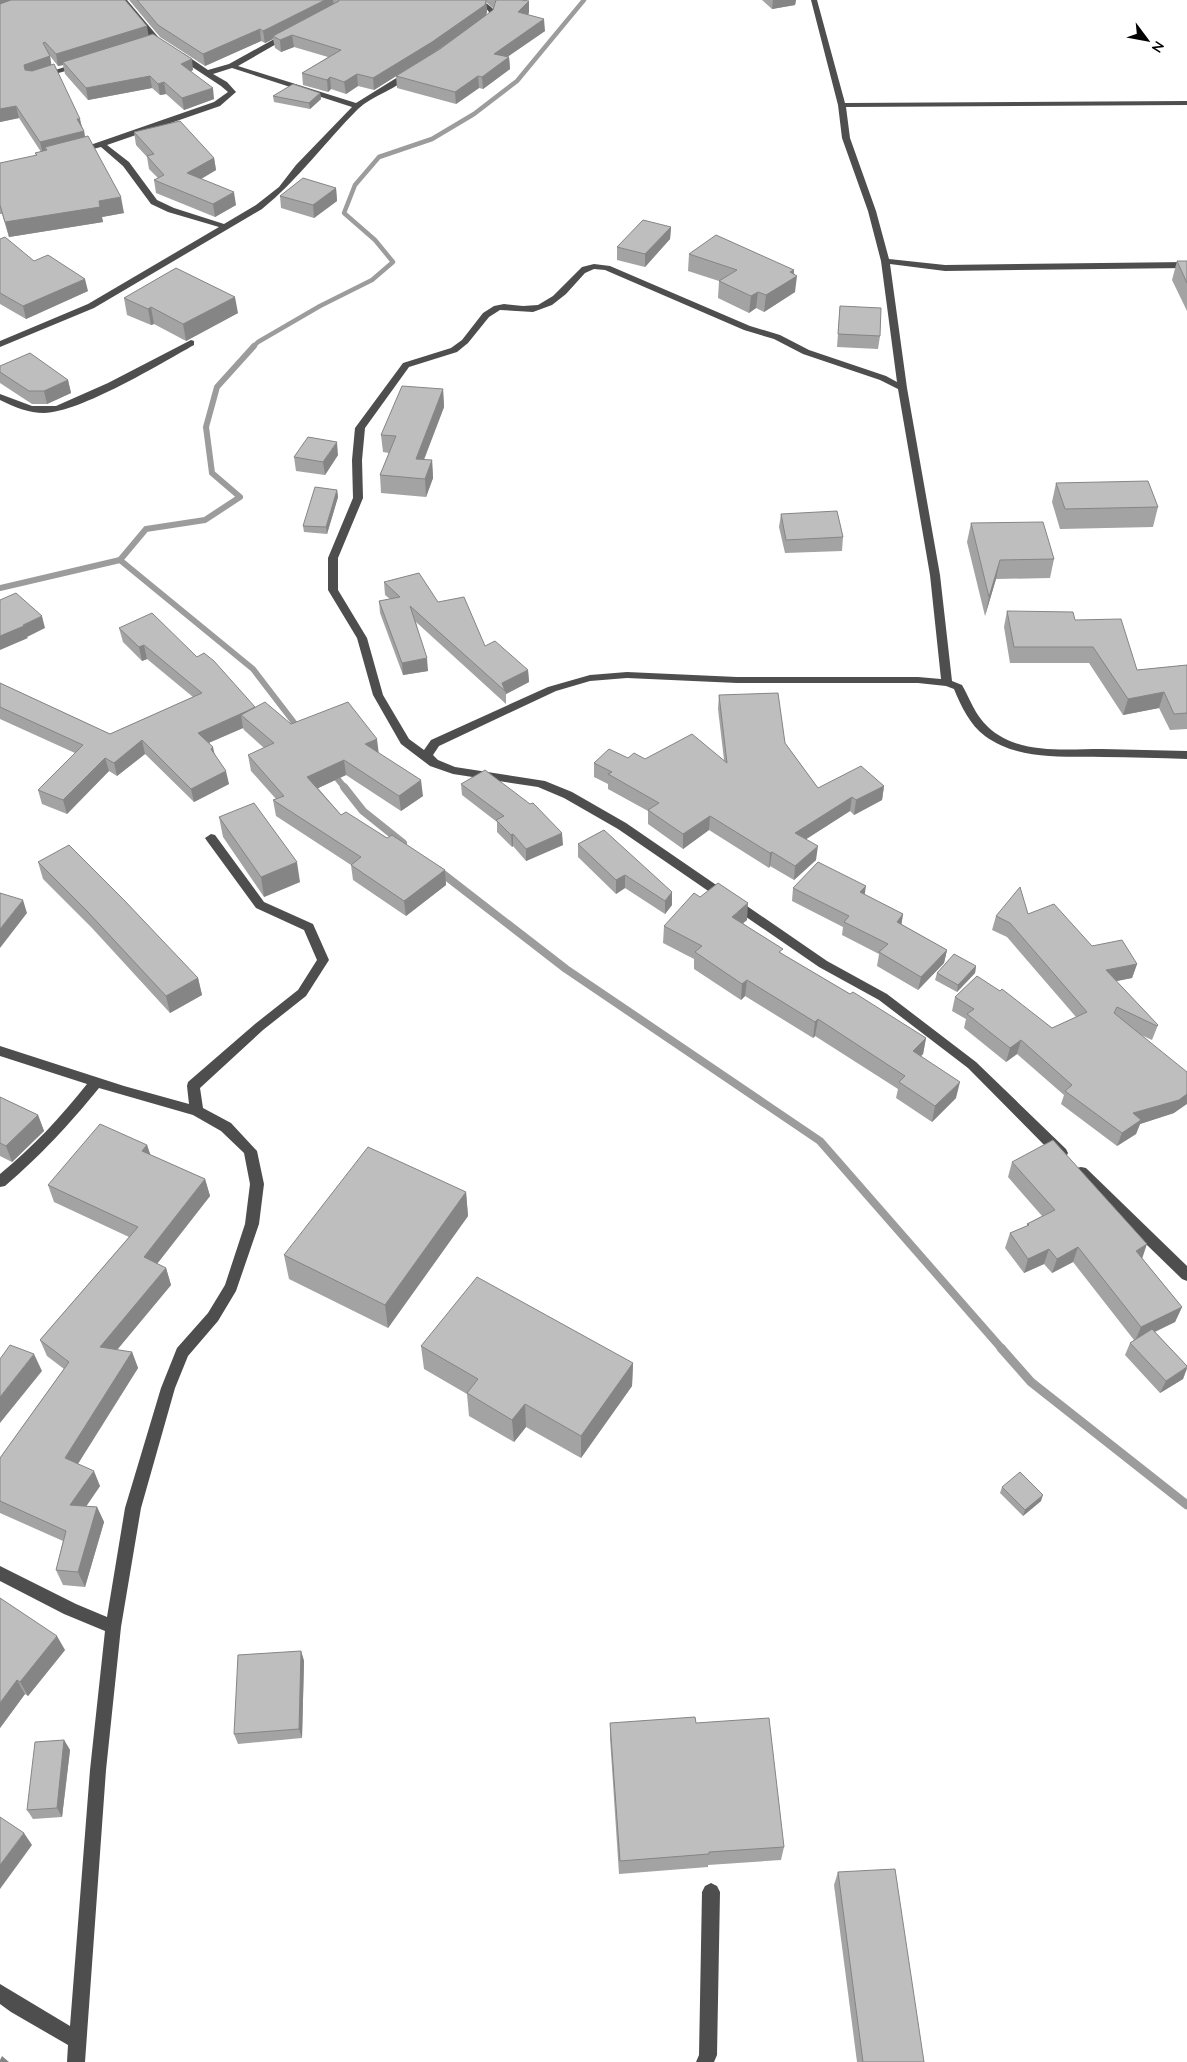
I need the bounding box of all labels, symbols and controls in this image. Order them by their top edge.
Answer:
north arrow [1122,15,1172,65]
text: N [1148,38,1168,56]

